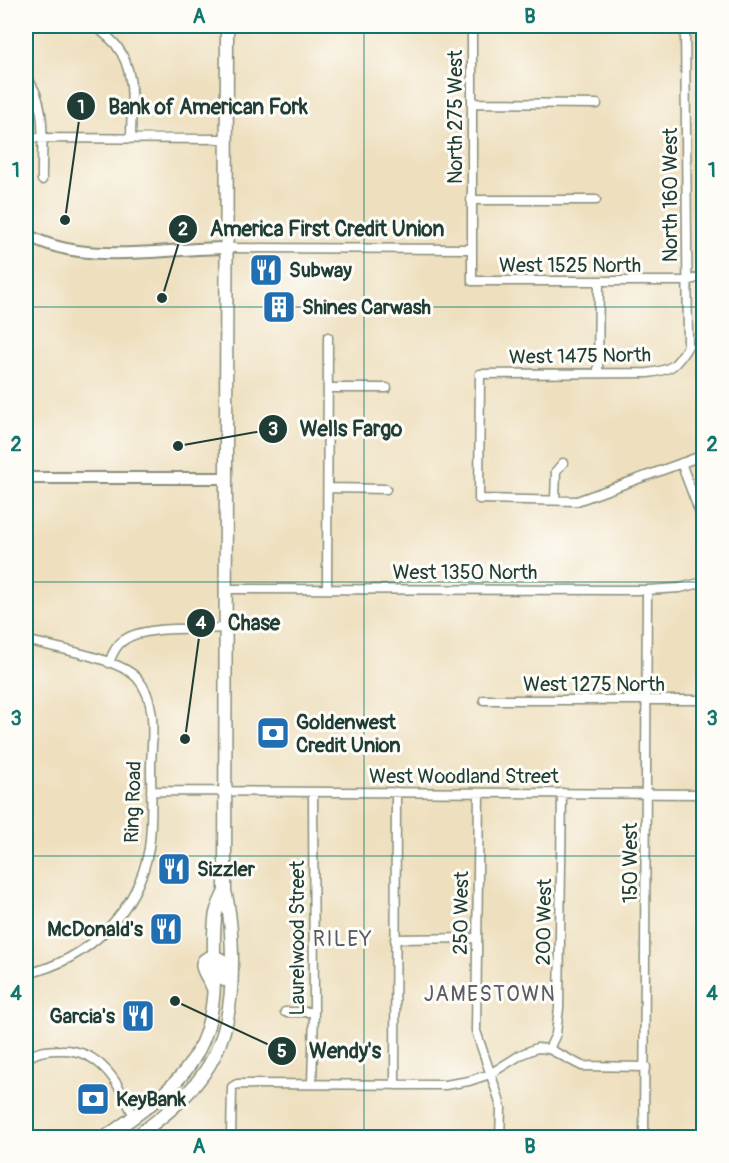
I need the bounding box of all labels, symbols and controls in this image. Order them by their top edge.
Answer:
text: A [193,4,206,29]
text: B [524,4,536,29]
street label: North 275 West [443,49,468,184]
callout: Bank of American Fork [66,87,319,126]
text: Bank of American Fork [108,94,308,121]
text: 1 [77,96,85,119]
street label: North 160 West [658,127,683,262]
text: 1 [12,158,20,183]
text: 1 [708,158,716,183]
callout: America First Credit Union [168,210,456,249]
text: America First Credit Union [210,216,444,243]
text: 2 [178,218,188,241]
restaurant icon: Subway [248,252,284,288]
street label: West 1525 North [499,253,641,278]
place label: Subway [289,258,352,283]
building icon: Shines Carwash [261,289,297,325]
place label: Shines Carwash [302,295,431,320]
street label: West 1475 North [509,342,651,370]
callout: Wells Fargo [258,409,415,448]
text: Wells Fargo [300,416,403,443]
text: 3 [268,418,278,441]
text: 2 [10,432,22,457]
text: 2 [706,432,718,457]
street label: West 1350 North [393,560,537,585]
callout: Chase [186,604,292,643]
text: Chase [228,610,281,637]
text: 4 [196,612,207,635]
street label: West 1275 North [523,672,665,697]
text: 3 [10,706,22,731]
text: 3 [706,706,718,731]
place label: Goldenwest Credit Union [296,710,401,758]
bank icon: Goldenwest Credit Union [255,715,291,751]
street label: Ring Road [119,761,147,843]
street label: West Woodland Street [369,764,560,789]
street label: 150 West [618,822,643,903]
restaurant icon: Sizzler [156,851,192,887]
place label: Sizzler [197,857,256,882]
street label: Laurelwood Street [285,860,310,1015]
street label: 250 West [448,870,474,955]
street label: 200 West [531,877,557,966]
restaurant icon: McDonald's [148,911,184,947]
place label: McDonald's [47,917,143,942]
district label: RILEY [313,926,373,953]
text: 4 [10,981,22,1006]
district label: JAMESTOWN [424,981,556,1008]
text: 4 [706,981,718,1006]
restaurant icon: Garcia's [120,998,156,1034]
place label: Garcia's [49,1004,115,1029]
callout: Wendy's [267,1031,393,1070]
text: Wendy's [309,1038,382,1065]
text: 5 [277,1040,287,1063]
bank icon: KeyBank [75,1081,111,1117]
place label: KeyBank [116,1087,187,1112]
text: A [193,1134,206,1159]
text: B [524,1134,536,1159]

